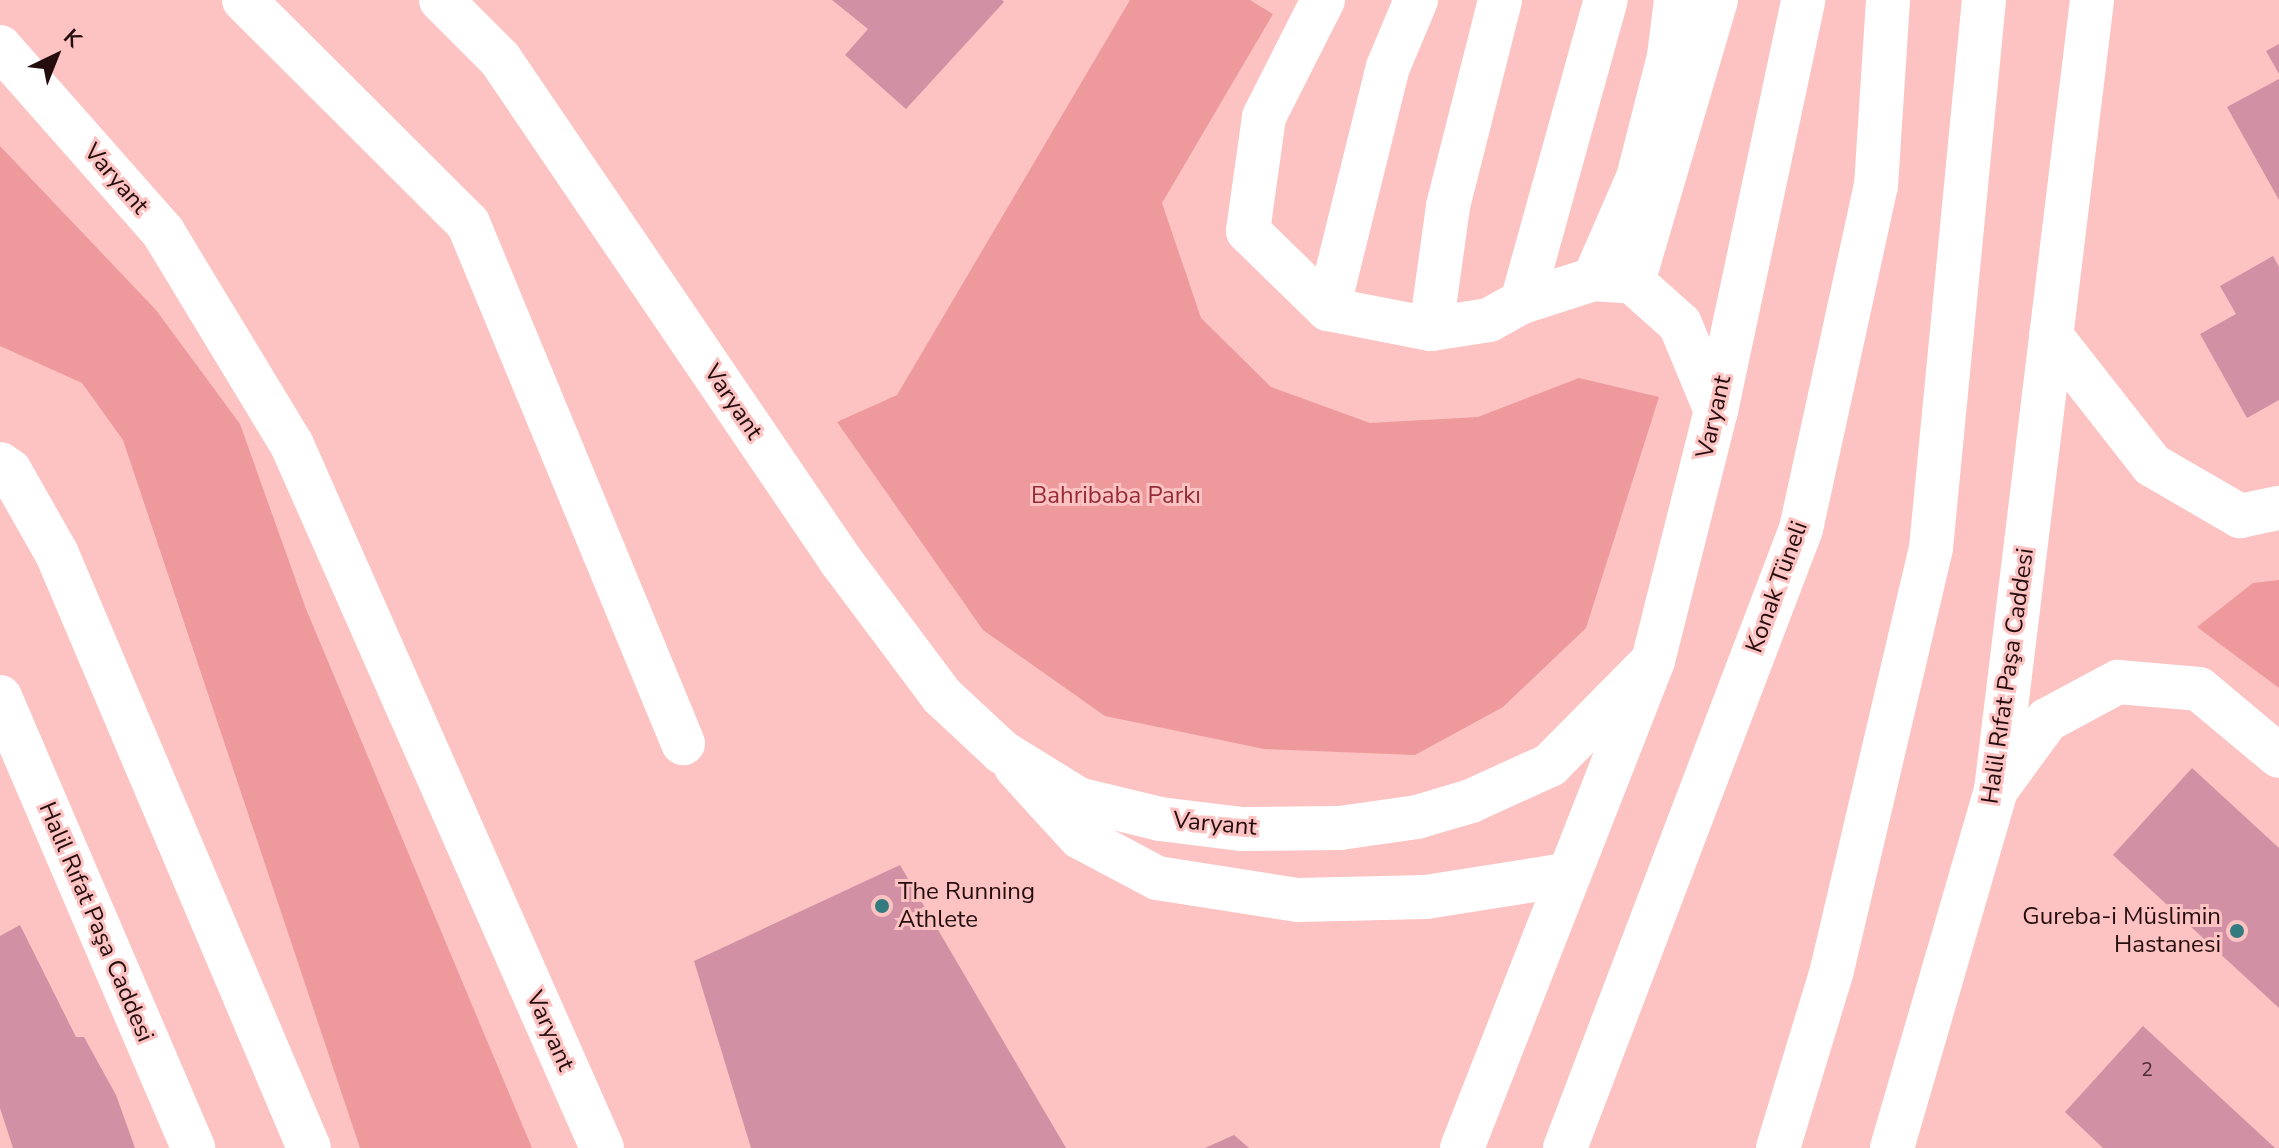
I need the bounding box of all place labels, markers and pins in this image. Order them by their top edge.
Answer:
place label: The Running Athlete [898,878,1035,934]
marker: The Running Athlete [873,897,891,915]
place label: Gureba-i Müslimin Hastanesi [2022,903,2221,959]
marker: Gureba-i Müslimin Hastanesi [2228,922,2246,940]

